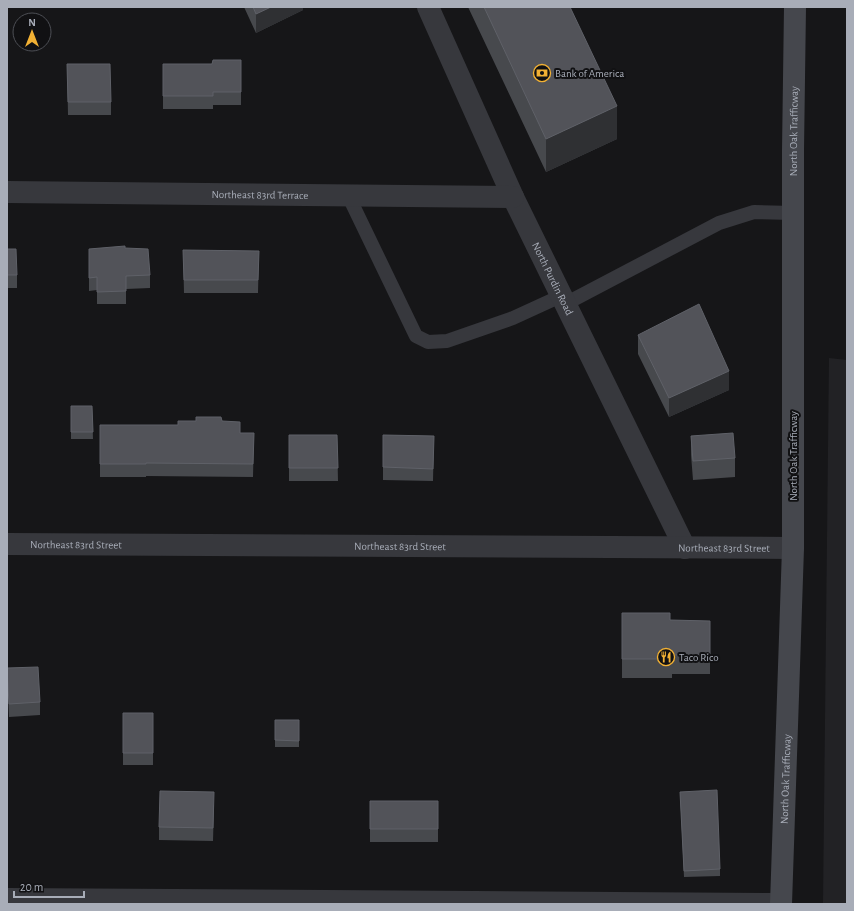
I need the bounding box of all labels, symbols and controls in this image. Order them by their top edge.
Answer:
north arrow [12,12,52,52]
text: N [28,17,36,28]
bank icon: Bank of America [532,63,552,83]
place label: Bank of America [555,68,624,79]
street label: North Oak Trafficway [787,86,799,176]
street label: Northeast 83rd Terrace [211,189,309,200]
street label: North Purdin Road [531,240,576,317]
street label: North Oak Trafficway [788,411,799,501]
street label: Northeast 83rd Street [30,539,122,550]
street label: Northeast 83rd Street [354,540,446,552]
street label: Northeast 83rd Street [678,542,770,553]
restaurant icon: Taco Rico [656,647,676,667]
place label: Taco Rico [679,652,719,663]
street label: North Oak Trafficway [778,734,792,824]
scale bar [14,873,84,899]
text: 20 m [20,881,43,893]

